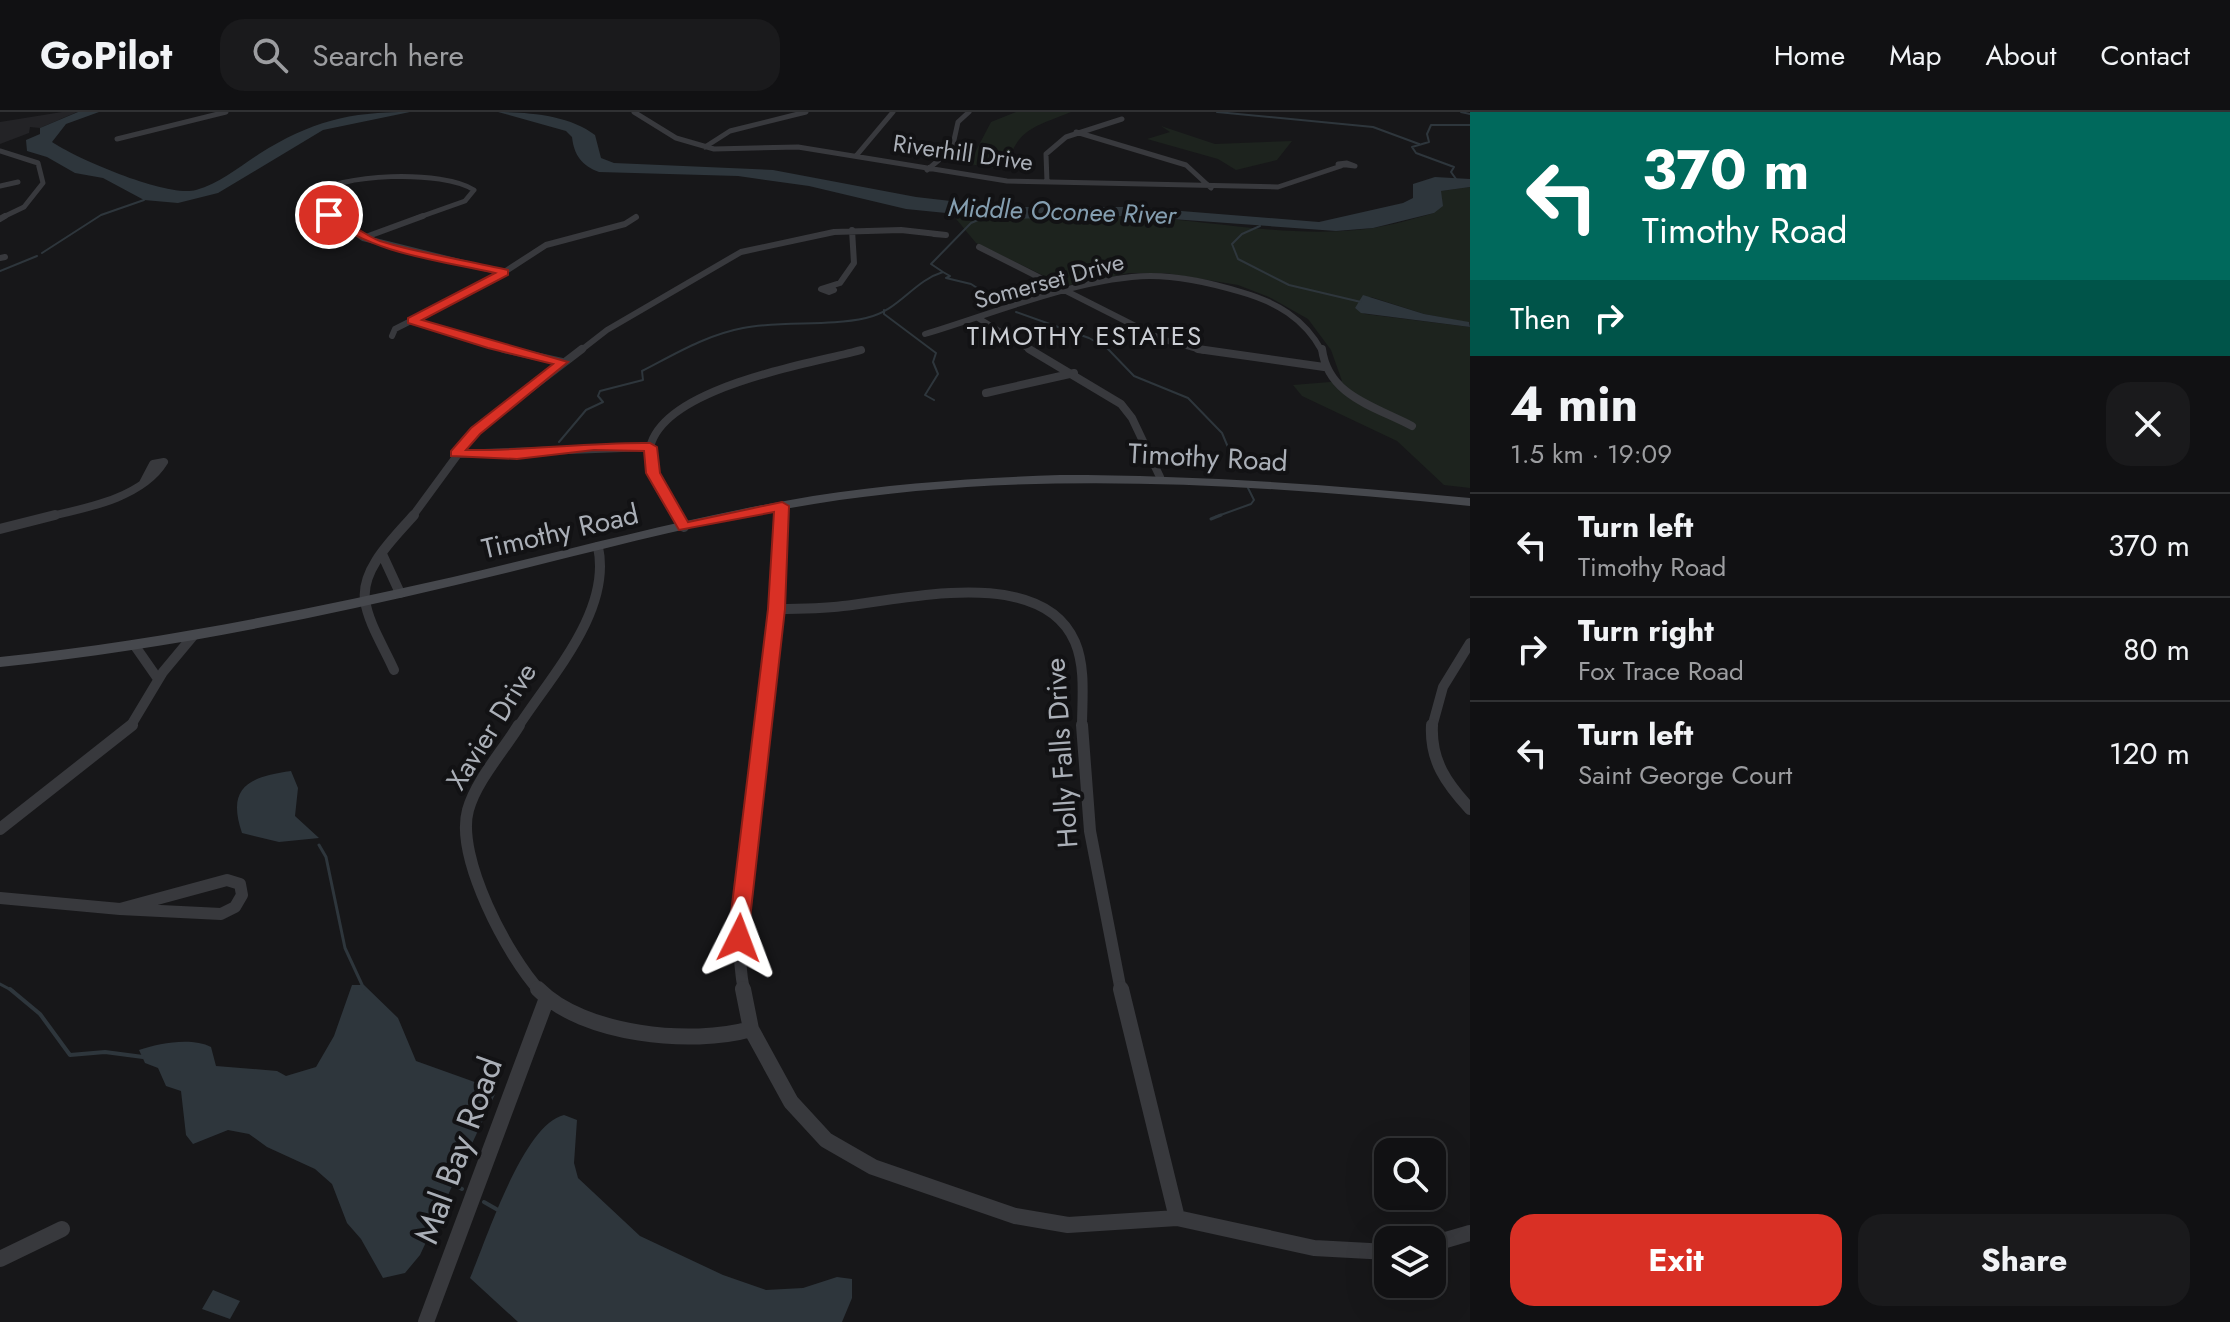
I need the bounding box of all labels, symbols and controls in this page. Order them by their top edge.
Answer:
search box [220,19,780,91]
text: GoPilot [40,28,172,83]
icon: search [248,33,292,77]
text: Search here [312,34,464,77]
text: Home [1774,35,1845,76]
text: Map [1889,35,1941,76]
text: About [1985,35,2057,76]
text: Contact [2101,35,2190,76]
street label: Riverhill Drive [891,125,1035,180]
text: 370 m [1642,129,1810,210]
icon: left [1510,144,1614,248]
pin [295,181,363,249]
water label: Middle Oconee River [947,188,1178,234]
icon: arrive [307,193,351,237]
text: Timothy Road [1642,204,1848,256]
street label: Somerset Drive [970,244,1128,317]
icon: right [1587,296,1631,340]
text: Then [1510,297,1571,340]
district label: TIMOTHY ESTATES [967,317,1203,355]
text: 4 min [1510,370,1638,439]
button: close [2106,382,2190,466]
street label: Timothy Road [1127,433,1289,482]
text: 1.5 km · 19:09 [1510,435,1672,473]
street label: Timothy Road [478,494,643,569]
text: Turn left [1578,505,1693,548]
icon: left [1510,523,1554,567]
text: 370 m [2108,524,2190,567]
text: Timothy Road [1578,548,1726,586]
text: Turn right [1578,609,1714,652]
icon: right [1510,627,1554,671]
text: 80 m [2123,628,2190,671]
text: Fox Trace Road [1578,652,1744,690]
street label: Xavier Drive [436,655,547,798]
street label: Holly Falls Drive [1034,657,1089,849]
text: Turn left [1578,713,1693,756]
icon: left [1510,731,1554,775]
text: 120 m [2109,732,2190,775]
text: Saint George Court [1578,756,1792,794]
position arrow [697,896,781,980]
street label: Mal Bay Road [402,1050,515,1250]
map controls [1374,1138,1446,1298]
button: search [1374,1138,1446,1210]
button: Exit [1510,1214,1842,1306]
button: Share [1858,1214,2190,1306]
button: layers [1374,1226,1446,1298]

